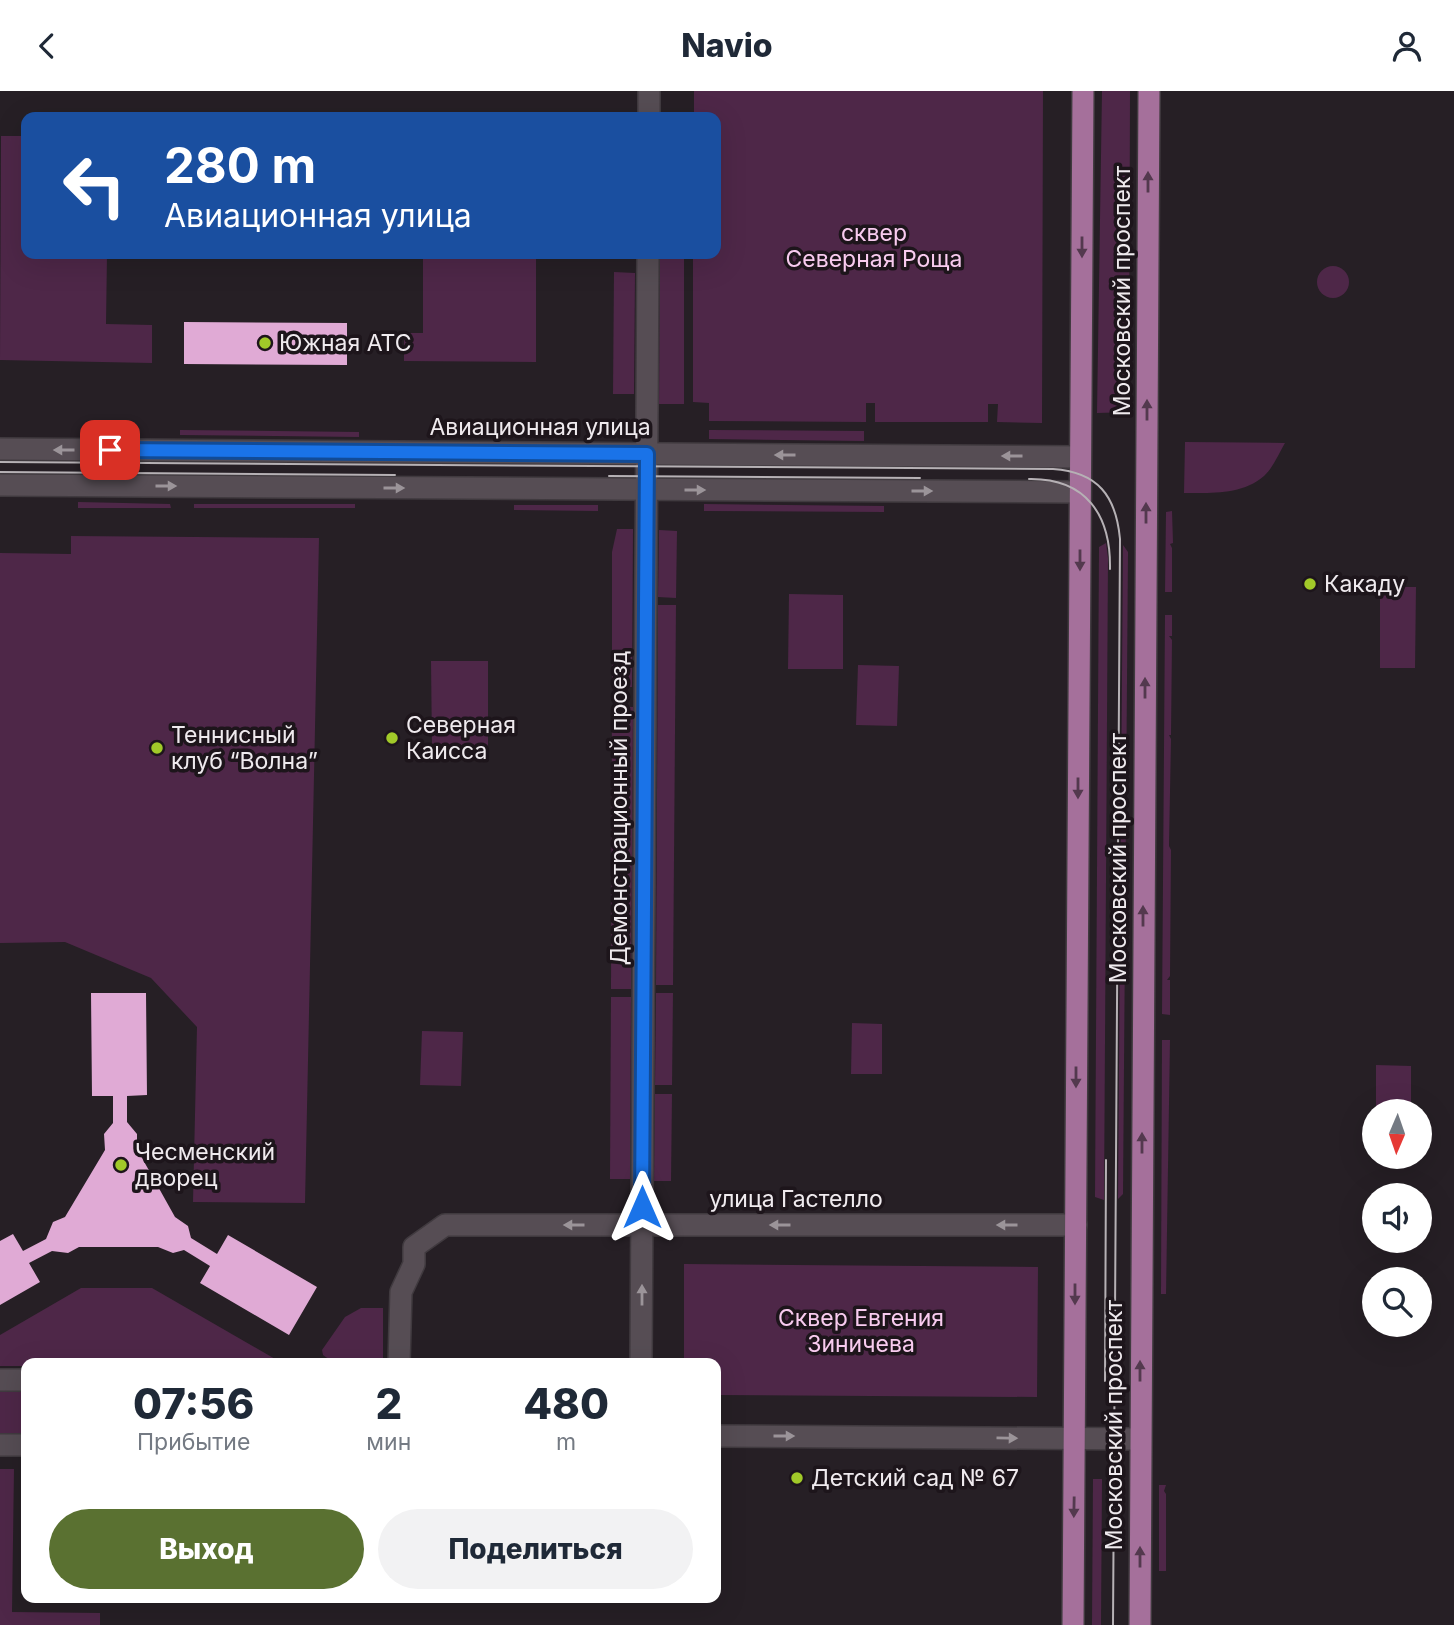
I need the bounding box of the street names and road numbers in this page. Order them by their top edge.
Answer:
street label: Московский проспект [1108,166,1136,416]
street label: Авиационная улица [429,413,651,441]
street label: Демонстрационный проезд [605,651,633,965]
street label: Московский проспект [1104,733,1132,983]
street label: улица Гастелло [709,1185,883,1213]
street label: Московский проспект [1100,1300,1128,1550]

